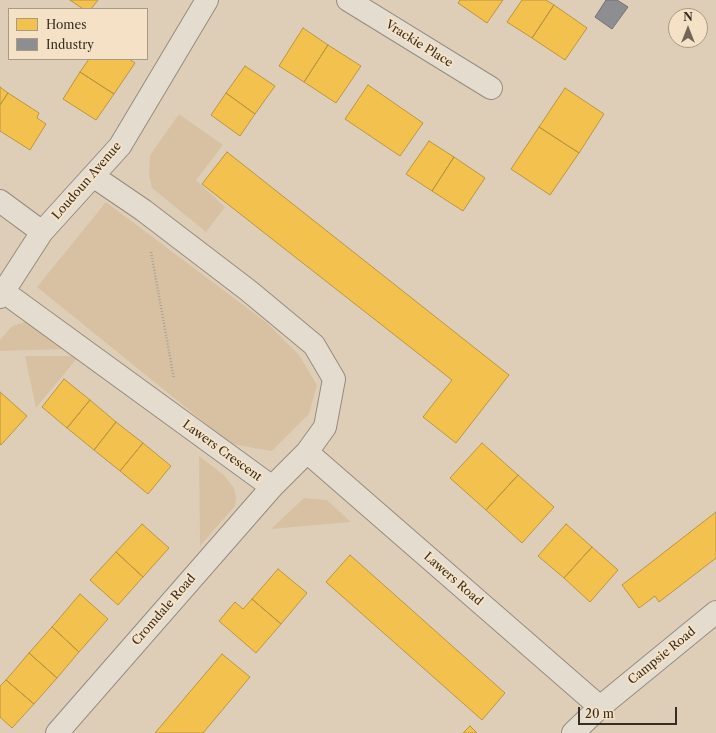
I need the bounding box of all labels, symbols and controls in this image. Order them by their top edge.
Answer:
legend [8,8,148,60]
north arrow [668,8,708,48]
text: N [683,10,693,24]
text: Homes [46,17,86,32]
street label: Vrackie Place [383,18,455,70]
text: Industry [46,37,94,52]
street label: Loudoun Avenue [49,139,125,223]
street label: Lawers Crescent [180,417,264,485]
street label: Lawers Road [421,550,485,608]
street label: Cromdale Road [129,572,199,648]
street label: Campsie Road [625,624,699,688]
scale bar [580,699,679,725]
text: 20 m [585,706,614,721]

